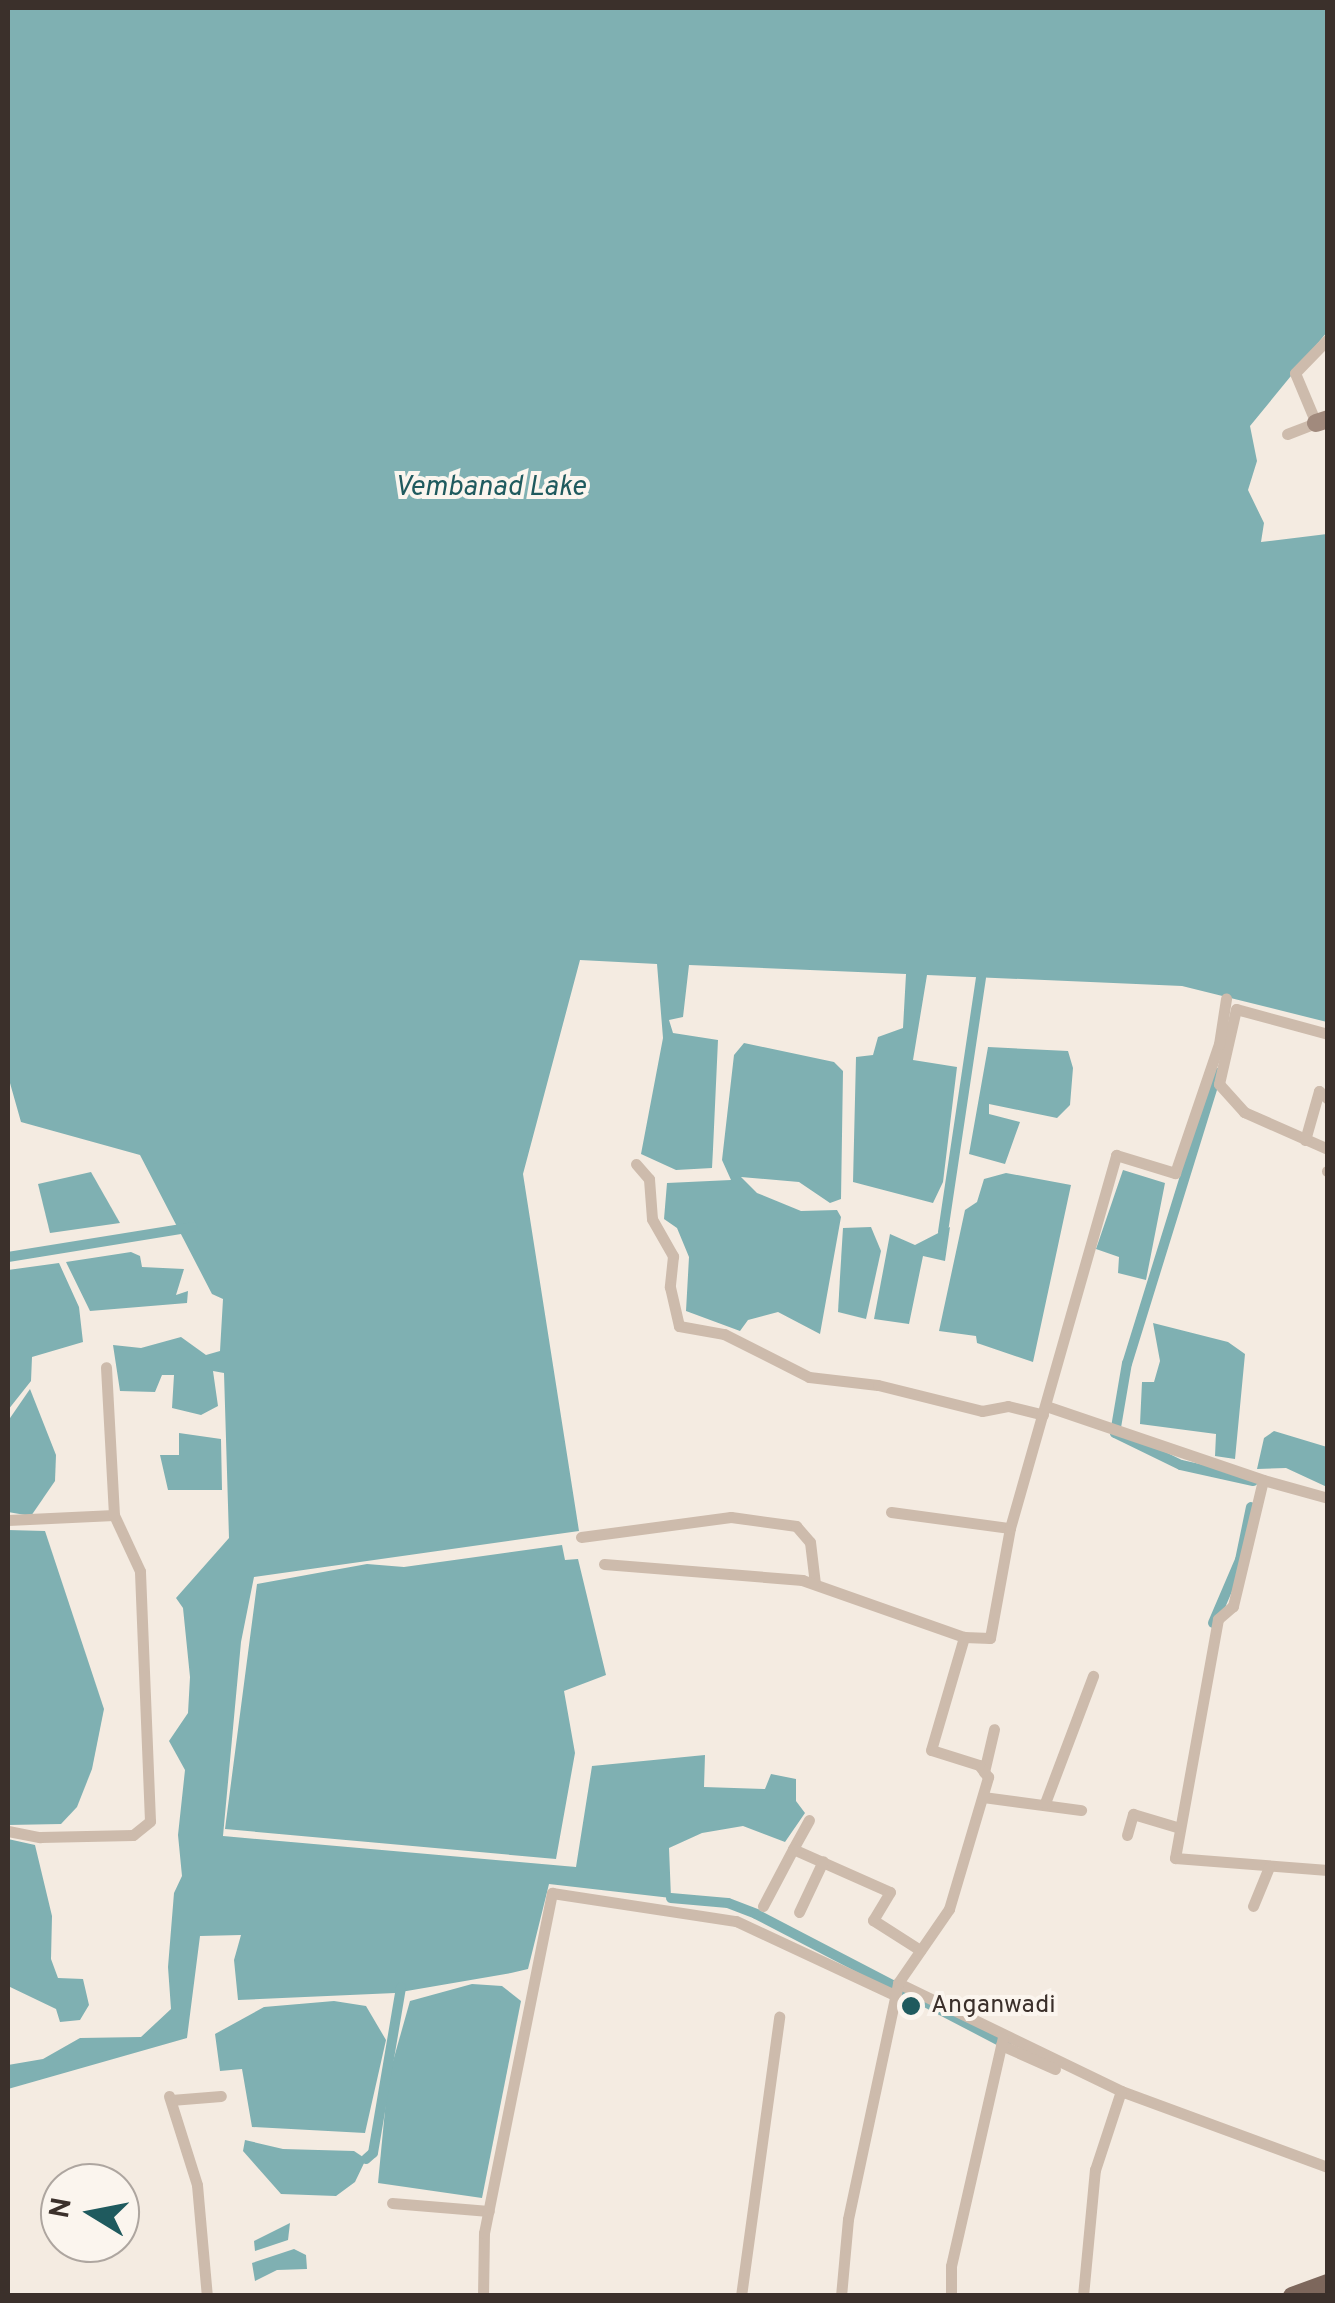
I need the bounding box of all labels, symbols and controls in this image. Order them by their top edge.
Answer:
water label: Vembanad Lake [394,471,586,505]
place label: Anganwadi [931,1991,1056,2021]
marker: Anganwadi [900,1995,922,2017]
north arrow [40,2163,140,2263]
text: N [43,2195,82,2221]

